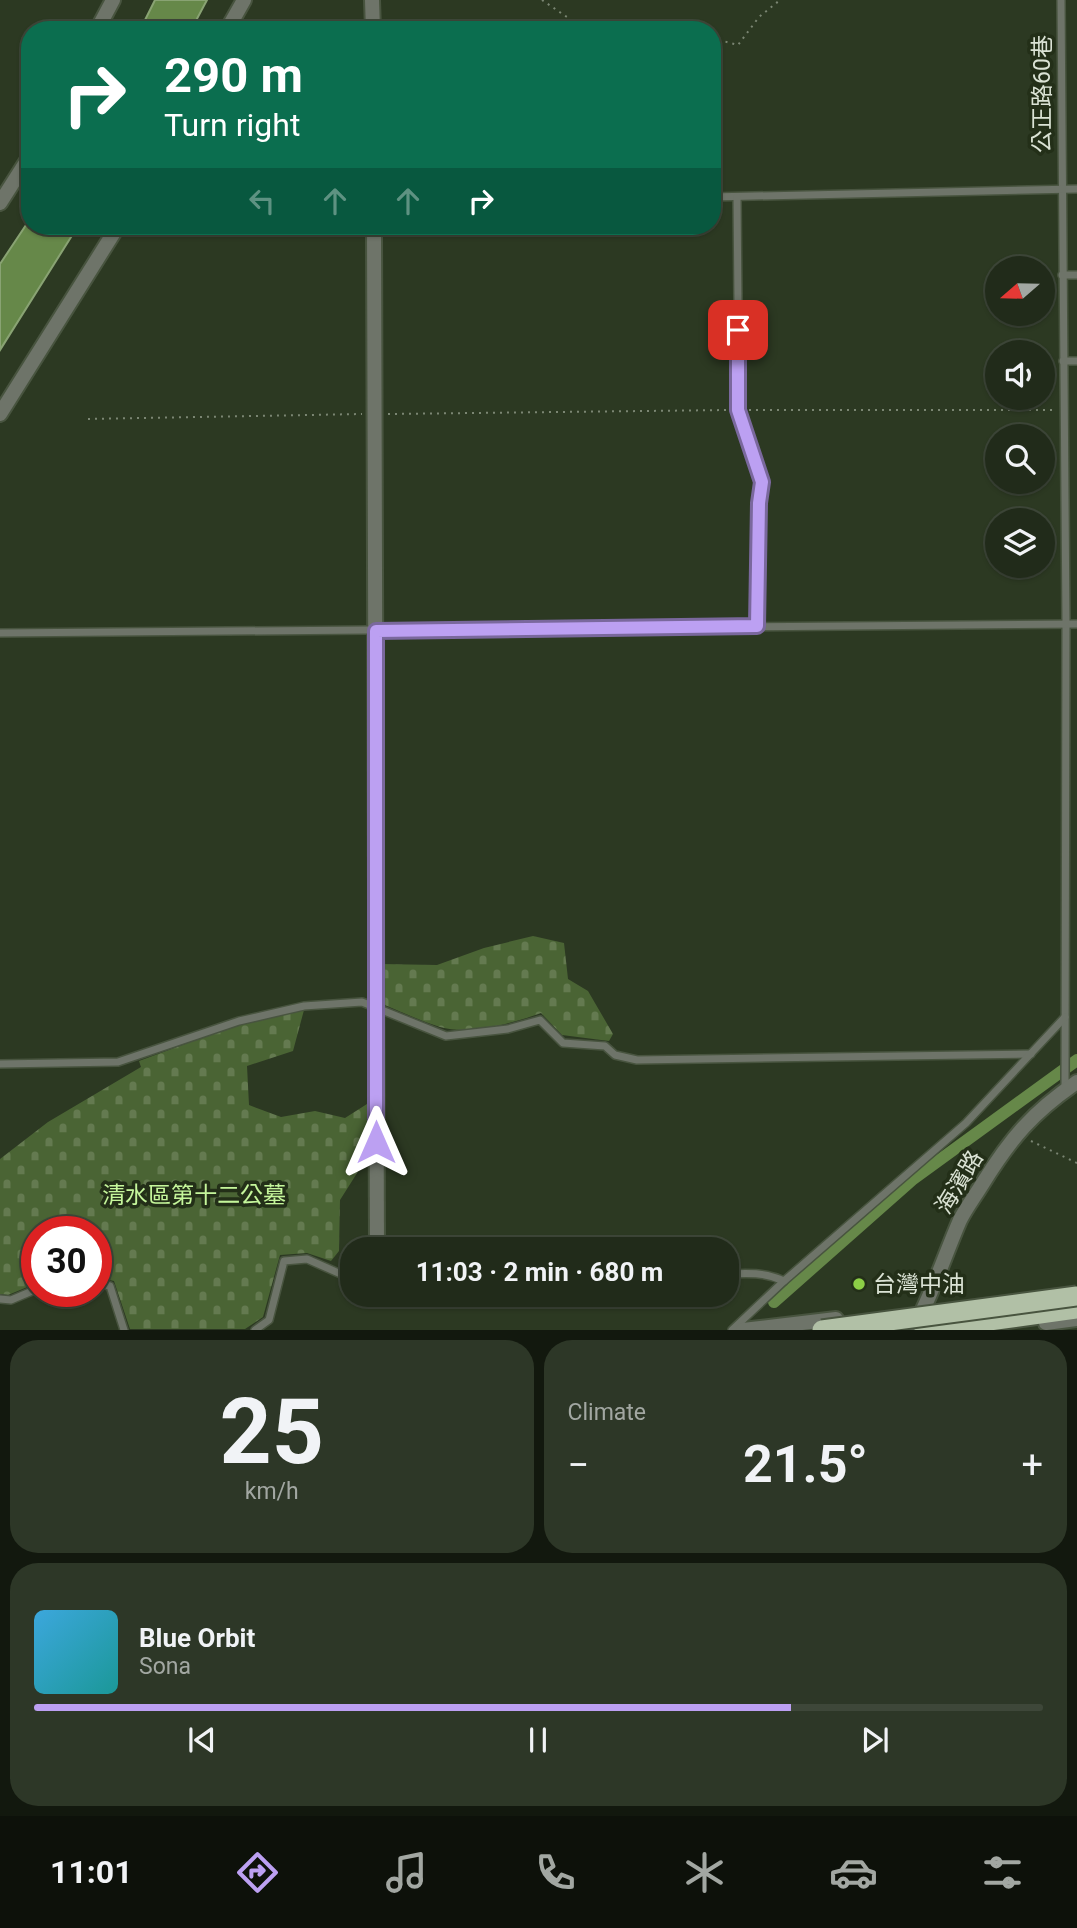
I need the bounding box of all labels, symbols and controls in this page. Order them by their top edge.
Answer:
street label: 公正路60巷 [1029,35,1056,153]
text: 290 m [164,47,303,104]
icon: right [49,49,140,140]
text: Turn right [164,106,300,144]
icon: left [243,182,281,220]
icon: ahead [316,182,354,220]
icon: ahead [389,182,427,220]
icon: right [462,182,500,220]
north arrow [985,256,1055,326]
map controls [985,256,1055,578]
pin [708,300,768,360]
icon: arrive [719,311,757,349]
button: sound [985,340,1055,410]
button: search [985,424,1055,494]
button: layers [985,508,1055,578]
position arrow [339,1105,413,1179]
street label: 海濱路 [930,1146,989,1219]
park label: 清水區第十二公墓 [102,1182,286,1209]
speed limit sign: 30 [21,1216,112,1307]
text: 11:03 · 2 min · 680 m [416,1257,663,1287]
place label: 台灣中油 [873,1271,965,1298]
marker: 台灣中油 [851,1276,867,1292]
text: 25 [220,1379,324,1485]
text: Climate [568,1399,646,1426]
text: 21.5° [743,1434,868,1495]
text: − [568,1443,589,1487]
text: + [1021,1443,1043,1487]
text: km/h [245,1478,299,1505]
text: Blue Orbit [139,1623,255,1653]
text: Sona [139,1653,191,1680]
icon: previous [183,1721,221,1759]
icon: pause [519,1721,557,1759]
icon: next [856,1721,894,1759]
icon: directions [233,1848,282,1897]
icon: music [382,1848,431,1897]
icon: phone [531,1848,580,1897]
icon: climate [680,1848,729,1897]
icon: car [829,1848,878,1897]
icon: filters [978,1848,1027,1897]
text: 11:01 [50,1853,132,1891]

